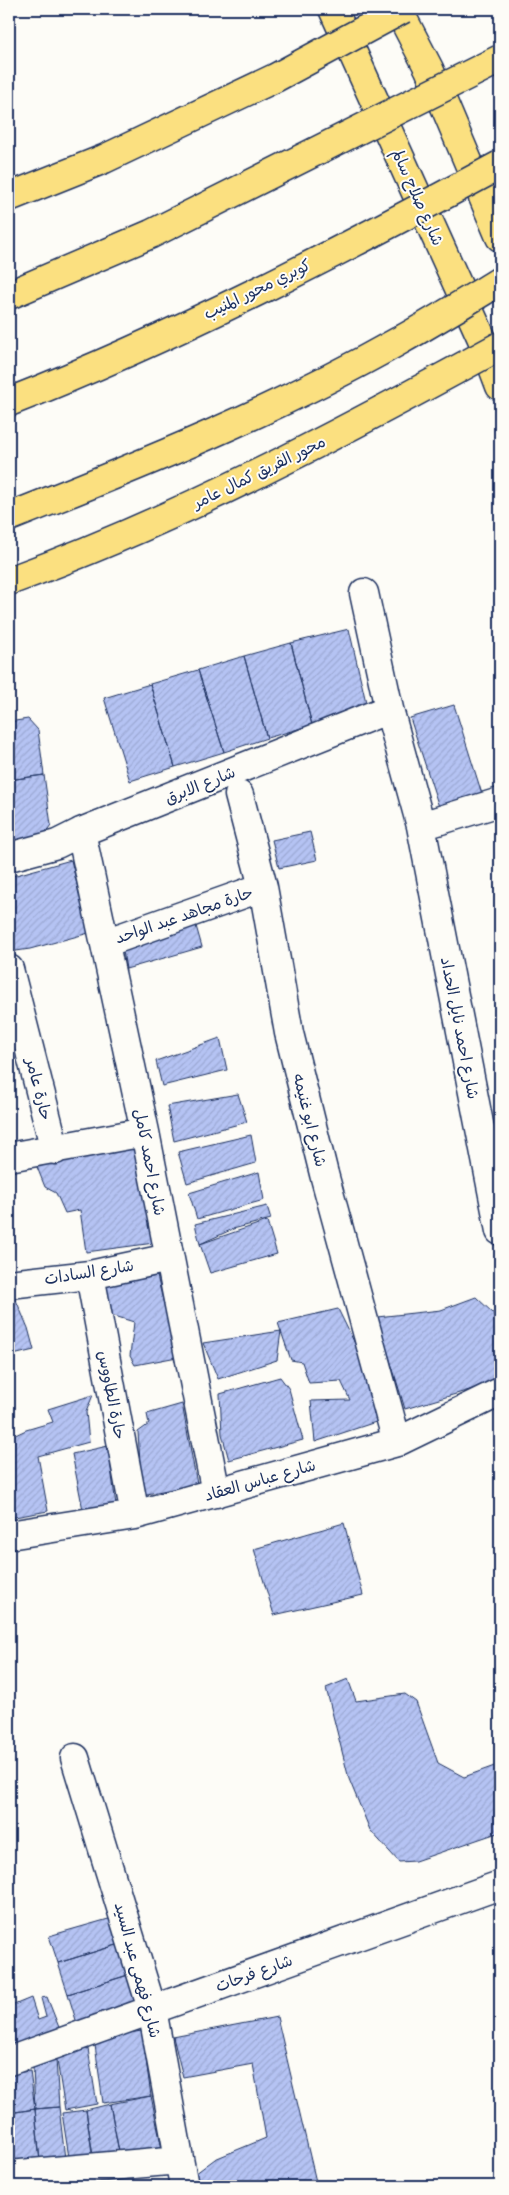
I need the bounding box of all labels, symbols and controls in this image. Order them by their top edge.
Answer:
street label: شارع صلاح سالم [384,144,452,250]
street label: كوبري محور المنيب [198,250,316,328]
street label: محور الفريق كمال عامر [186,427,331,518]
street label: شارع الابرق [160,758,240,812]
street label: حارة مجاهد عبد الواحد [111,878,257,952]
street label: شارع احمد نايل الحداد [432,954,488,1102]
street label: حارة عامر [17,1053,61,1123]
street label: شارع ابو غنيمه [284,1070,336,1170]
street label: شارع احمد كامل [125,1106,175,1218]
street label: شارع السادات [42,1251,136,1293]
street label: حارة الطاووس [89,1348,135,1442]
street label: شارع عباس العقاد [201,1450,319,1510]
street label: شارع فهمى عبد السيد [106,1899,170,2041]
street label: شارع فرحات [211,1946,297,2000]

